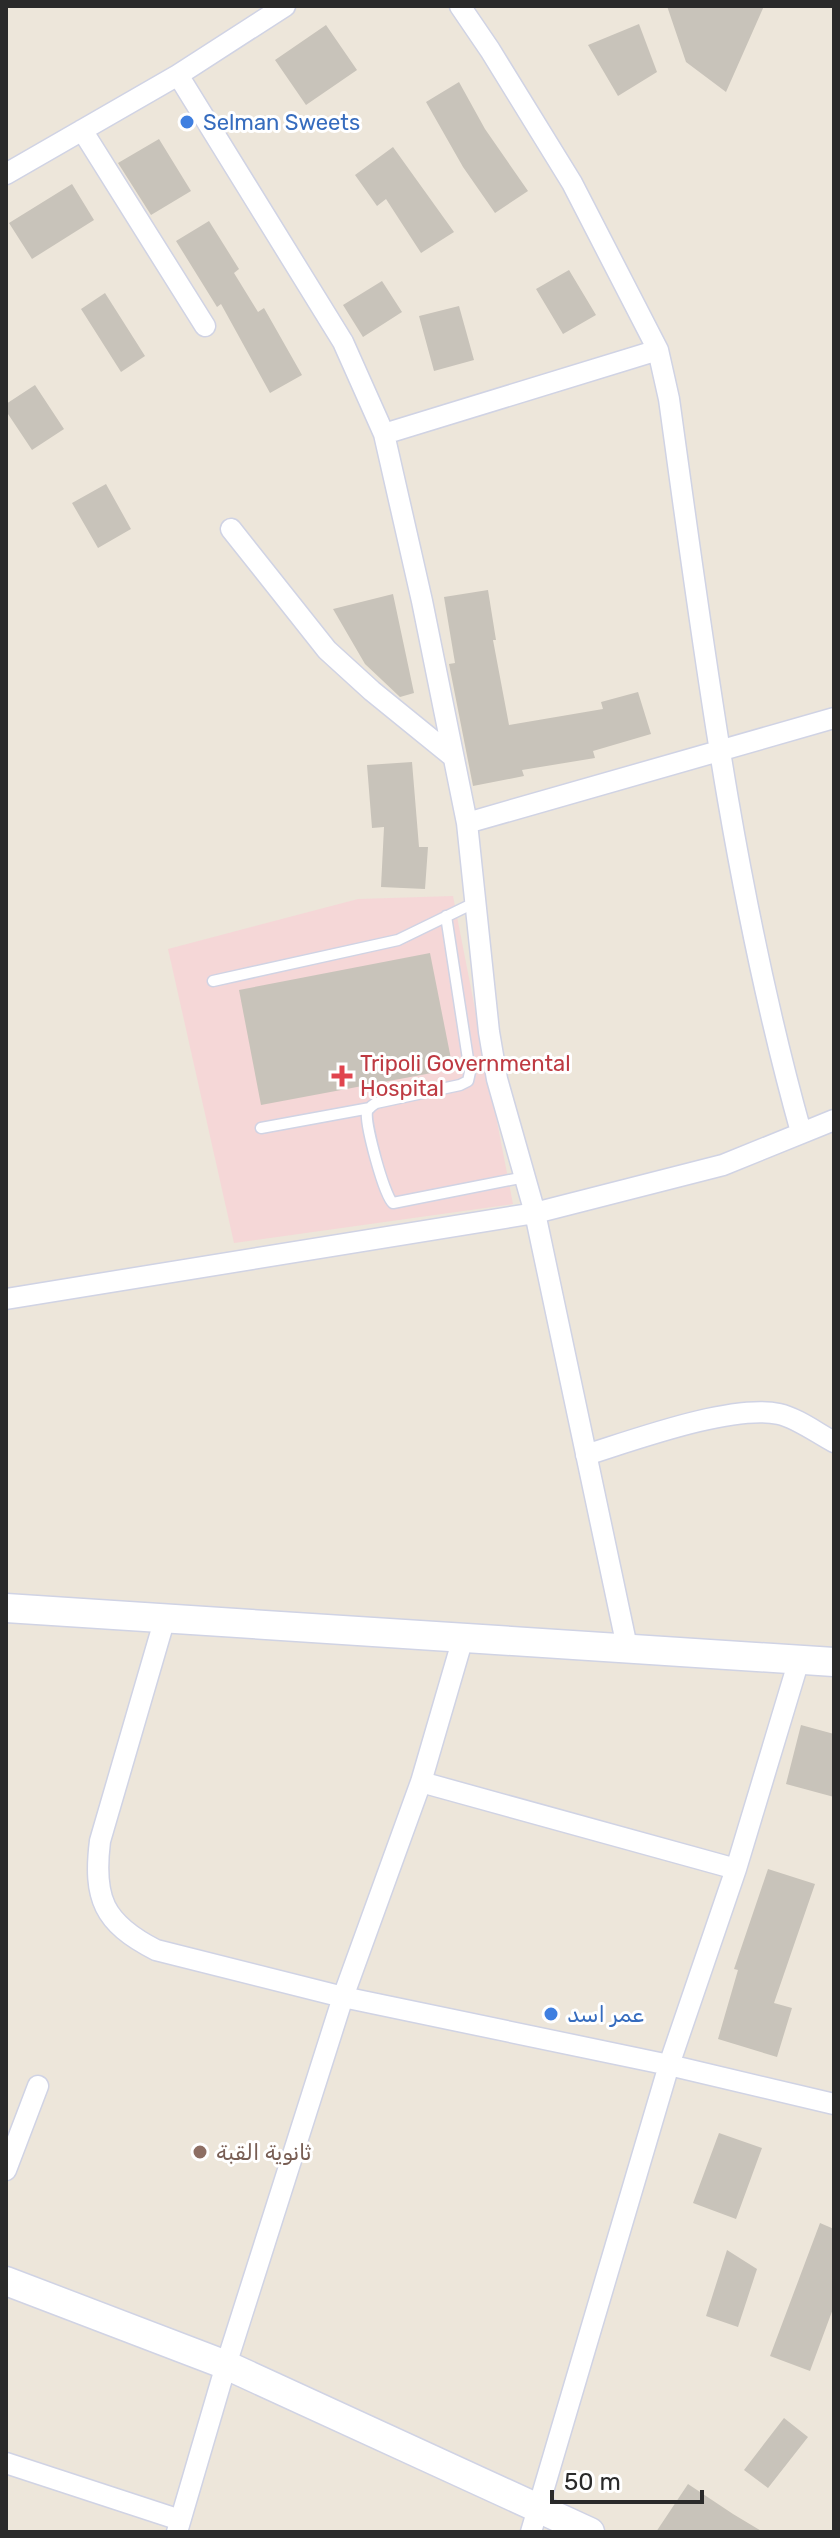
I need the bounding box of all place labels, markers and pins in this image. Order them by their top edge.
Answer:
place label: Selman Sweets [203,109,360,136]
marker: Selman Sweets [178,113,196,131]
place label: Tripoli Governmental Hospital [360,1050,571,1102]
marker: Tripoli Governmental Hospital [331,1065,353,1087]
place label: عمر اسد [567,2001,644,2028]
marker: عمر اسد [542,2005,560,2023]
place label: ثانوية القبة [216,2139,312,2166]
marker: ثانوية القبة [191,2143,209,2161]

